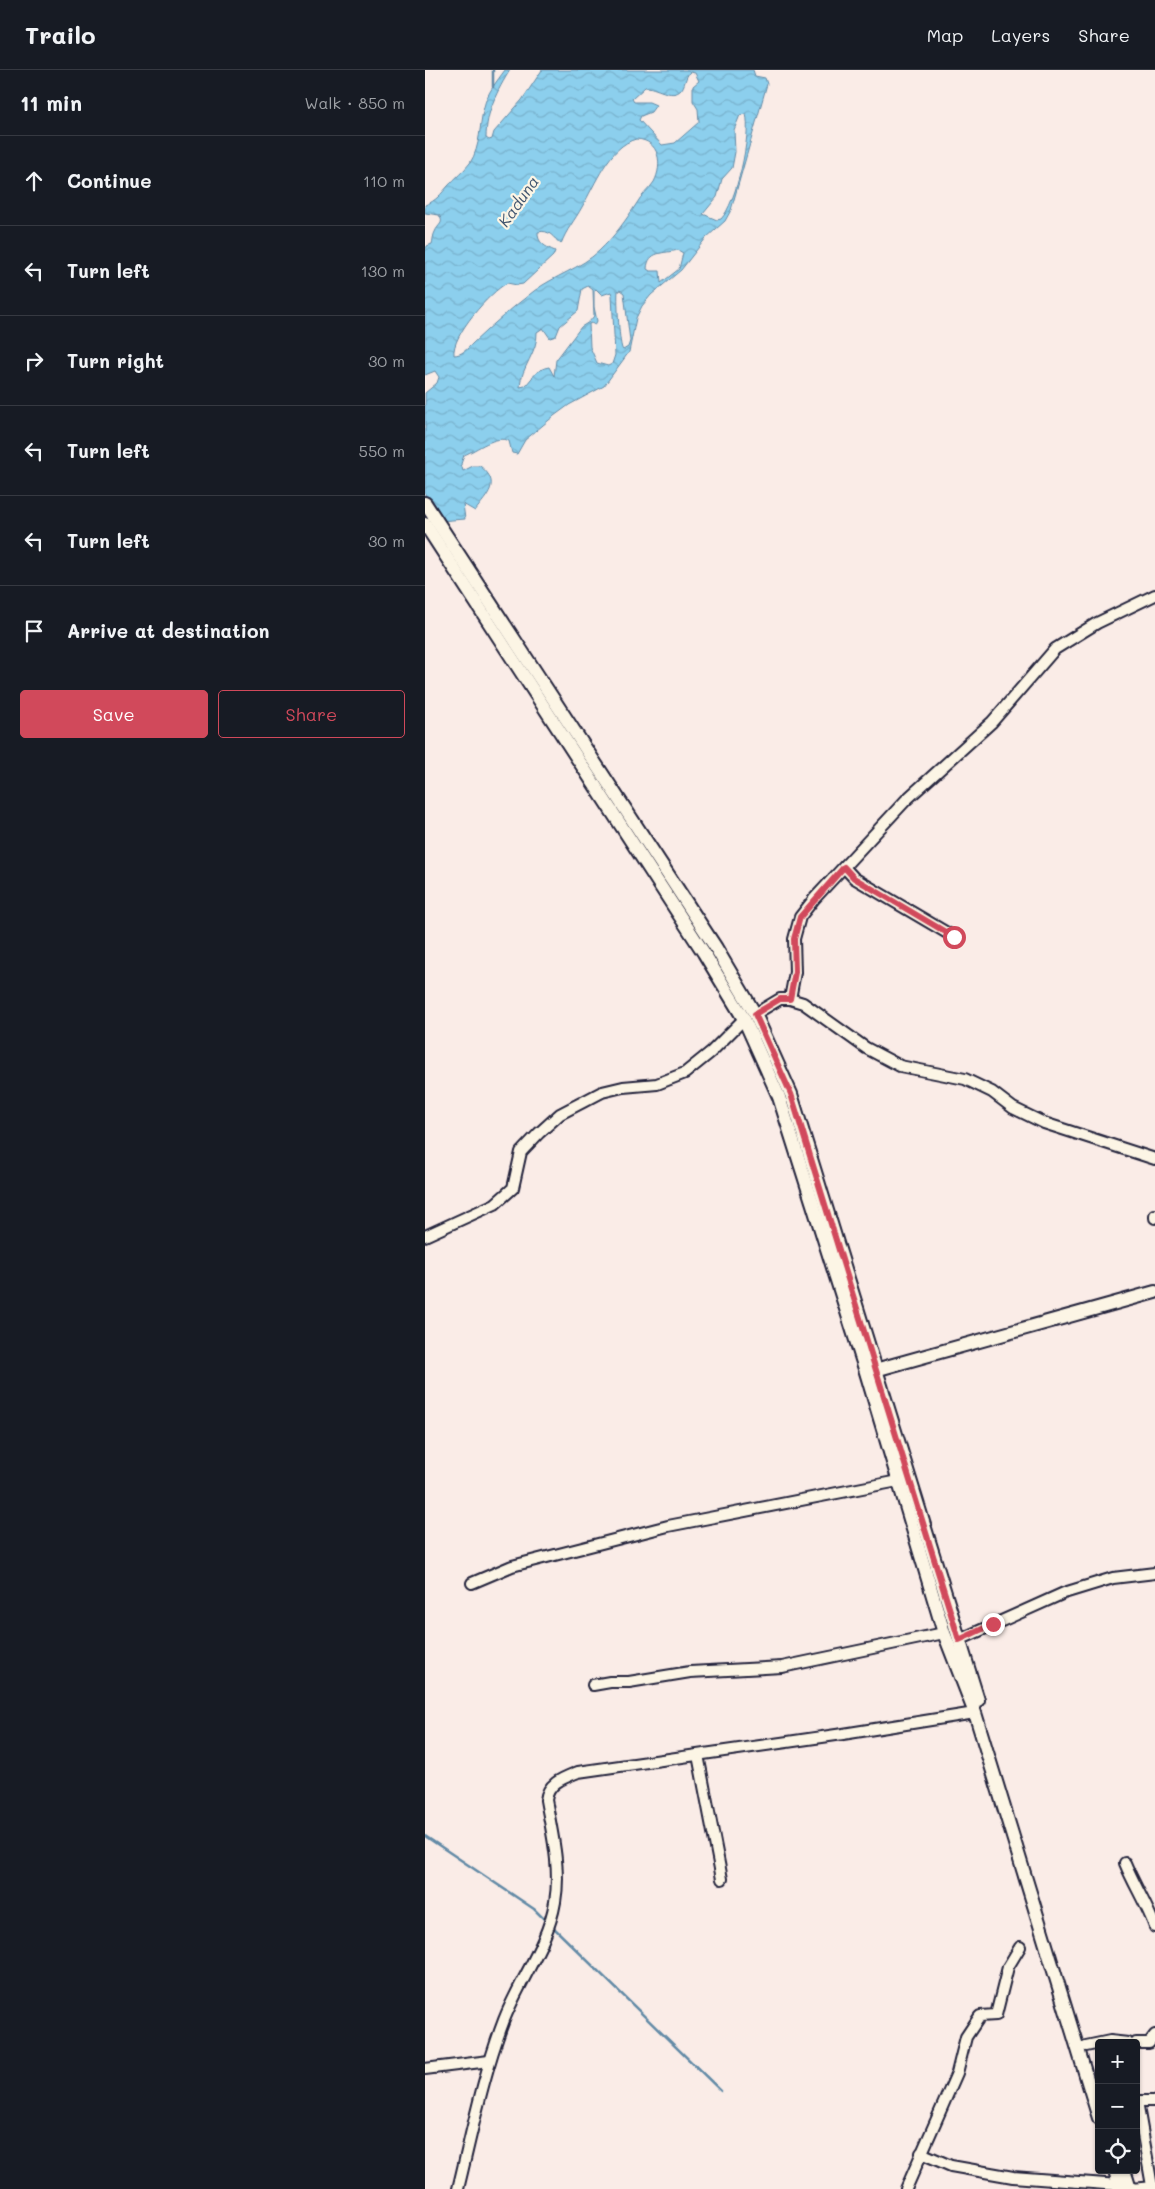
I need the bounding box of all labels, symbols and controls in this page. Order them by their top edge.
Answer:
text: Trailo [25,19,96,50]
text: Map [927,23,963,47]
text: Layers [991,23,1050,47]
text: Share [1078,23,1130,47]
text: 11 min [20,89,82,116]
text: Walk · 850 m [305,92,405,113]
icon: ahead [20,167,48,195]
text: Continue [67,168,152,193]
text: 110 m [363,170,405,191]
water label: Kaduna [493,171,543,231]
icon: left [20,257,48,285]
text: Turn left [67,258,150,283]
text: 130 m [361,260,405,281]
icon: right [20,347,48,375]
text: Turn right [67,348,164,373]
text: 30 m [368,350,405,371]
icon: left [20,437,48,465]
text: Turn left [67,438,150,463]
text: 550 m [359,440,405,461]
icon: left [20,527,48,555]
text: Turn left [67,528,150,553]
text: 30 m [368,530,405,551]
icon: arrive [20,617,48,645]
text: Arrive at destination [67,618,270,643]
button: Save [20,690,208,738]
button: Share [218,690,405,738]
route start [943,926,966,949]
route end [982,1613,1005,1636]
map controls [1095,2039,1140,2174]
button: + [1095,2039,1140,2084]
button: − [1095,2084,1140,2129]
button: locate [1095,2129,1140,2174]

